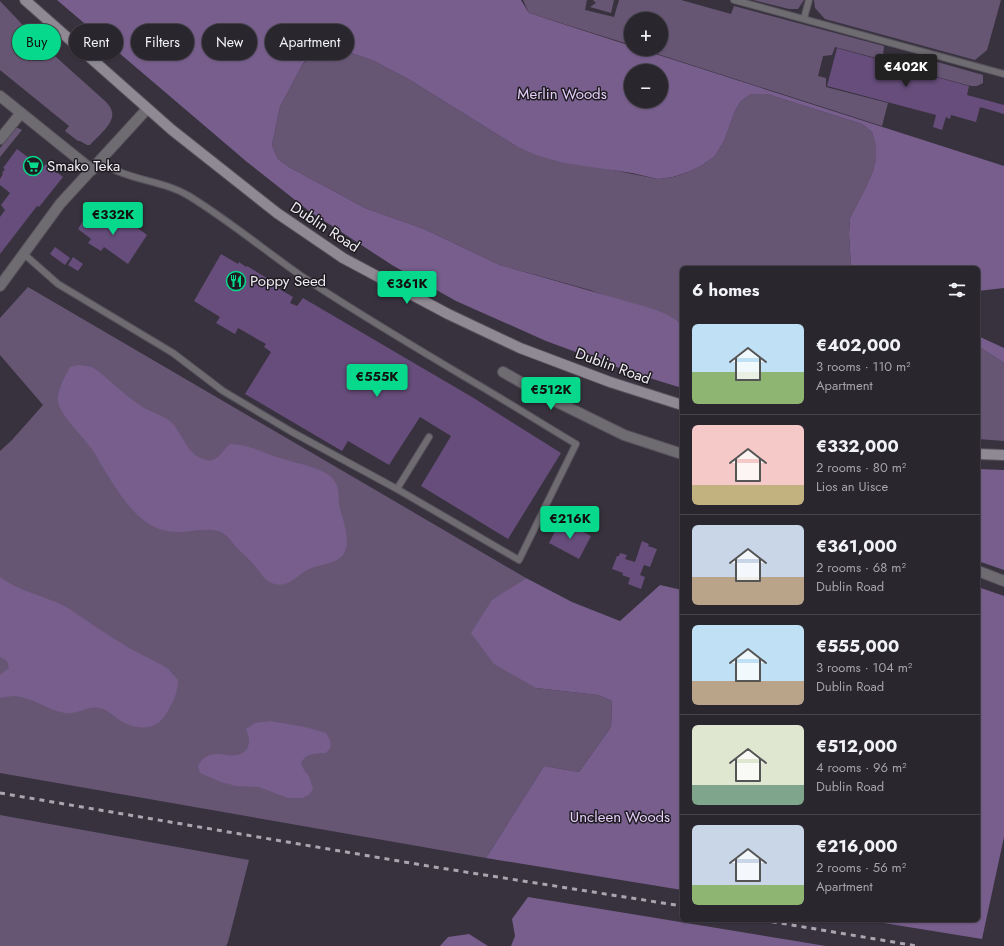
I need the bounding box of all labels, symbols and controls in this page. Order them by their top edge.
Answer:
map controls [624,12,668,108]
button: + [624,12,668,56]
chip: Buy [12,24,61,60]
chip: Rent [69,24,123,60]
chip: Filters [131,24,194,60]
chip: New [202,24,257,60]
chip: Apartment [265,24,354,60]
pin: €402K [878,54,934,88]
text: €402K [884,57,928,76]
button: − [624,64,668,108]
park label: Merlin Woods [517,83,607,105]
supermarket icon: Smako Teka [22,155,44,177]
place label: Smako Teka [47,155,120,177]
street label: Dublin Road [286,196,364,258]
pin: €332K [85,202,141,236]
text: €332K [92,205,134,224]
restaurant icon: Poppy Seed [225,270,247,292]
place label: Poppy Seed [250,270,326,292]
pin: €361K [379,271,435,305]
text: €361K [387,274,428,293]
text: 6 homes [692,278,760,302]
icon: filters [946,279,968,301]
text: €402,000 [816,333,901,357]
icon: home [724,340,772,388]
street label: Dublin Road [572,342,654,390]
text: 3 rooms · 110 m² [816,357,911,376]
pin: €555K [349,364,405,398]
text: €555K [356,367,398,386]
text: Apartment [816,376,873,395]
pin: €512K [523,377,579,411]
text: €512K [530,380,572,399]
text: €332,000 [816,434,899,458]
icon: home [724,441,772,489]
text: 2 rooms · 80 m² [816,458,906,477]
text: Lios an Uisce [816,477,888,496]
pin: €216K [542,506,598,540]
text: €216K [549,509,591,528]
text: €361,000 [816,534,897,558]
icon: home [724,541,772,589]
text: 2 rooms · 68 m² [816,558,906,577]
text: Dublin Road [816,577,884,596]
text: €555,000 [816,634,899,658]
icon: home [724,641,772,689]
text: 3 rooms · 104 m² [816,658,912,677]
text: Dublin Road [816,677,884,696]
text: €512,000 [816,734,897,758]
icon: home [724,741,772,789]
text: 4 rooms · 96 m² [816,758,907,777]
text: Dublin Road [816,777,884,796]
park label: Uncleen Woods [570,806,670,828]
text: €216,000 [816,834,898,858]
icon: home [724,841,772,889]
text: 2 rooms · 56 m² [816,858,906,877]
text: Apartment [816,877,873,896]

